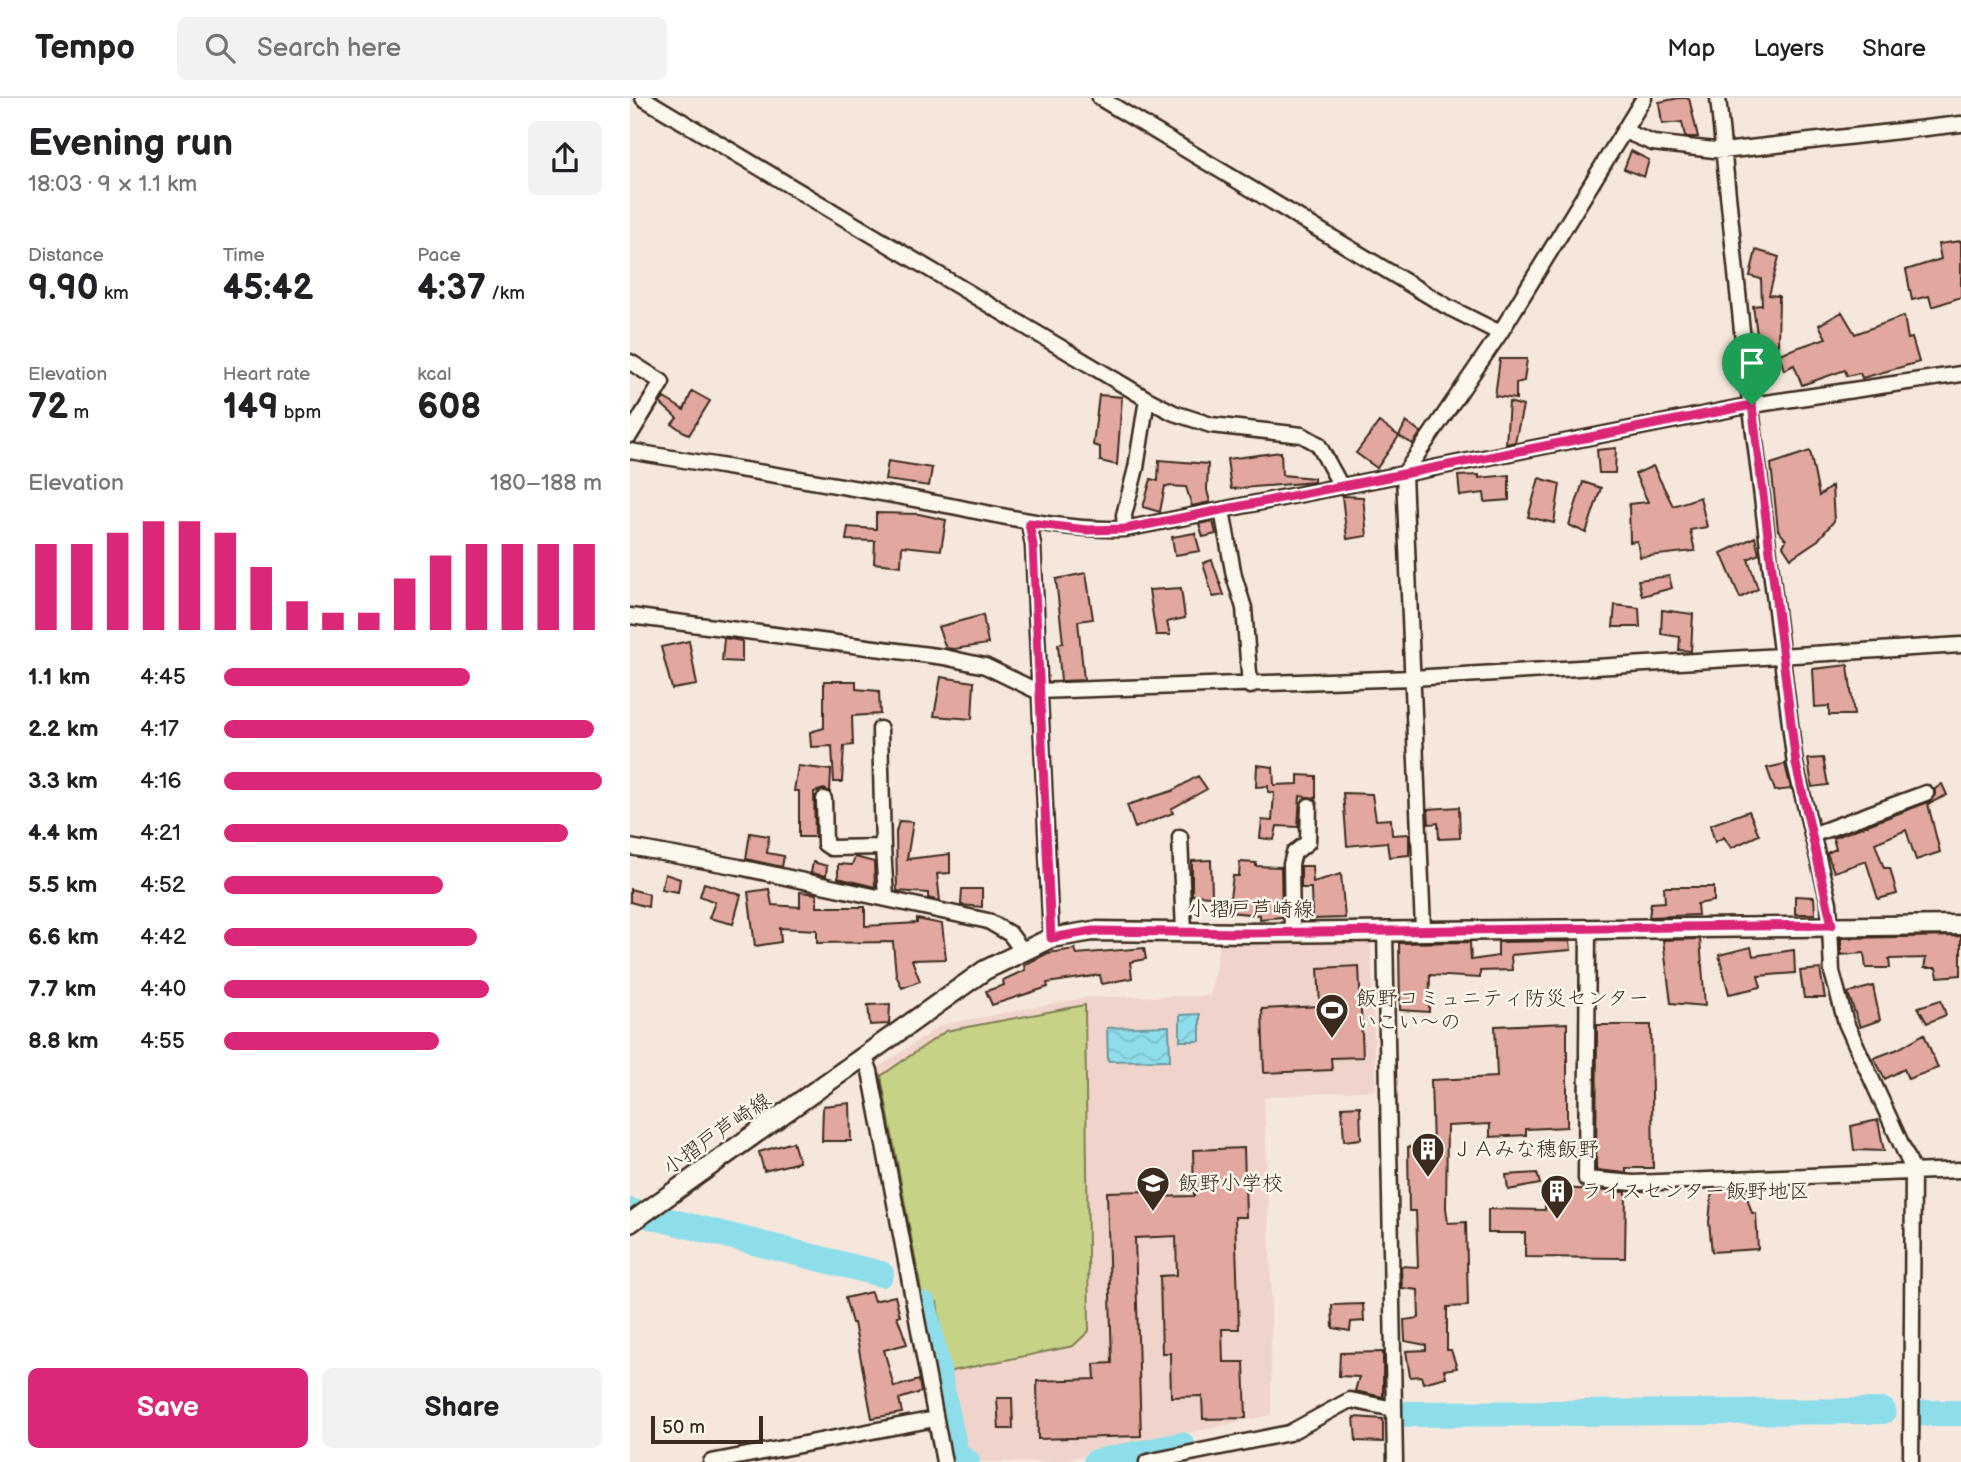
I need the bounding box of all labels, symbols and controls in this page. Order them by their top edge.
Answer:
search box [177,17,667,80]
text: Tempo [35,28,135,68]
icon: search [201,29,239,67]
text: Search here [257,33,401,64]
text: Map [1667,34,1715,63]
text: Layers [1753,34,1824,63]
text: Share [1862,34,1926,63]
text: Evening run [28,121,233,166]
button: share [528,121,602,195]
text: 18:03 · 9 × 1.1 km [28,170,197,198]
text: Distance [28,244,104,267]
text: Time [223,244,265,267]
text: Pace [417,244,461,267]
text: 9.90 [28,267,99,310]
text: 45:42 [223,267,313,310]
text: 4:37 [417,267,486,310]
text: km [99,282,129,305]
text: /km [486,282,525,305]
pin [1722,333,1782,405]
icon: arrive [1733,344,1771,382]
text: Elevation [28,363,107,386]
text: Heart rate [223,363,310,386]
text: kcal [417,363,451,386]
text: 72 [28,386,68,429]
text: 149 [223,386,279,429]
text: 608 [417,386,481,429]
text: m [68,401,89,424]
text: bpm [279,401,321,424]
text: Elevation [28,469,124,497]
text: 180–188 m [490,469,602,497]
text: 1.1 km [28,663,90,691]
text: 4:45 [140,663,186,691]
text: 2.2 km [28,715,99,743]
text: 4:17 [140,715,179,743]
text: 3.3 km [28,767,98,795]
text: 4:16 [140,767,182,795]
text: 4.4 km [28,819,98,847]
text: 4:21 [140,819,181,847]
text: 5.5 km [28,871,97,899]
text: 4:52 [140,871,185,899]
street label: 小摺戸芦崎線 [1188,897,1314,922]
text: 6.6 km [28,923,99,951]
text: 4:42 [140,923,186,951]
text: 7.7 km [28,975,96,1003]
text: 4:40 [140,975,186,1003]
place label: 飯野コミュニティ防災センター いこい～の [1356,986,1649,1035]
sports icon: 飯野コミュニティ防災センター いこい～の [1313,991,1351,1040]
text: 8.8 km [28,1027,99,1055]
text: 4:55 [140,1027,185,1055]
street label: 小摺戸芦崎線 [658,1088,776,1180]
building icon: ＪＡみな穂飯野 [1409,1130,1447,1179]
place label: ＪＡみな穂飯野 [1452,1137,1599,1162]
school or university icon: 飯野小学校 [1134,1164,1172,1213]
place label: 飯野小学校 [1178,1171,1283,1196]
building icon: ライスセンター飯野地区 [1538,1172,1576,1221]
place label: ライスセンター飯野地区 [1581,1179,1809,1204]
button: Save [28,1368,308,1448]
button: Share [322,1368,602,1448]
scale bar [651,1413,763,1445]
text: 50 m [662,1416,705,1439]

